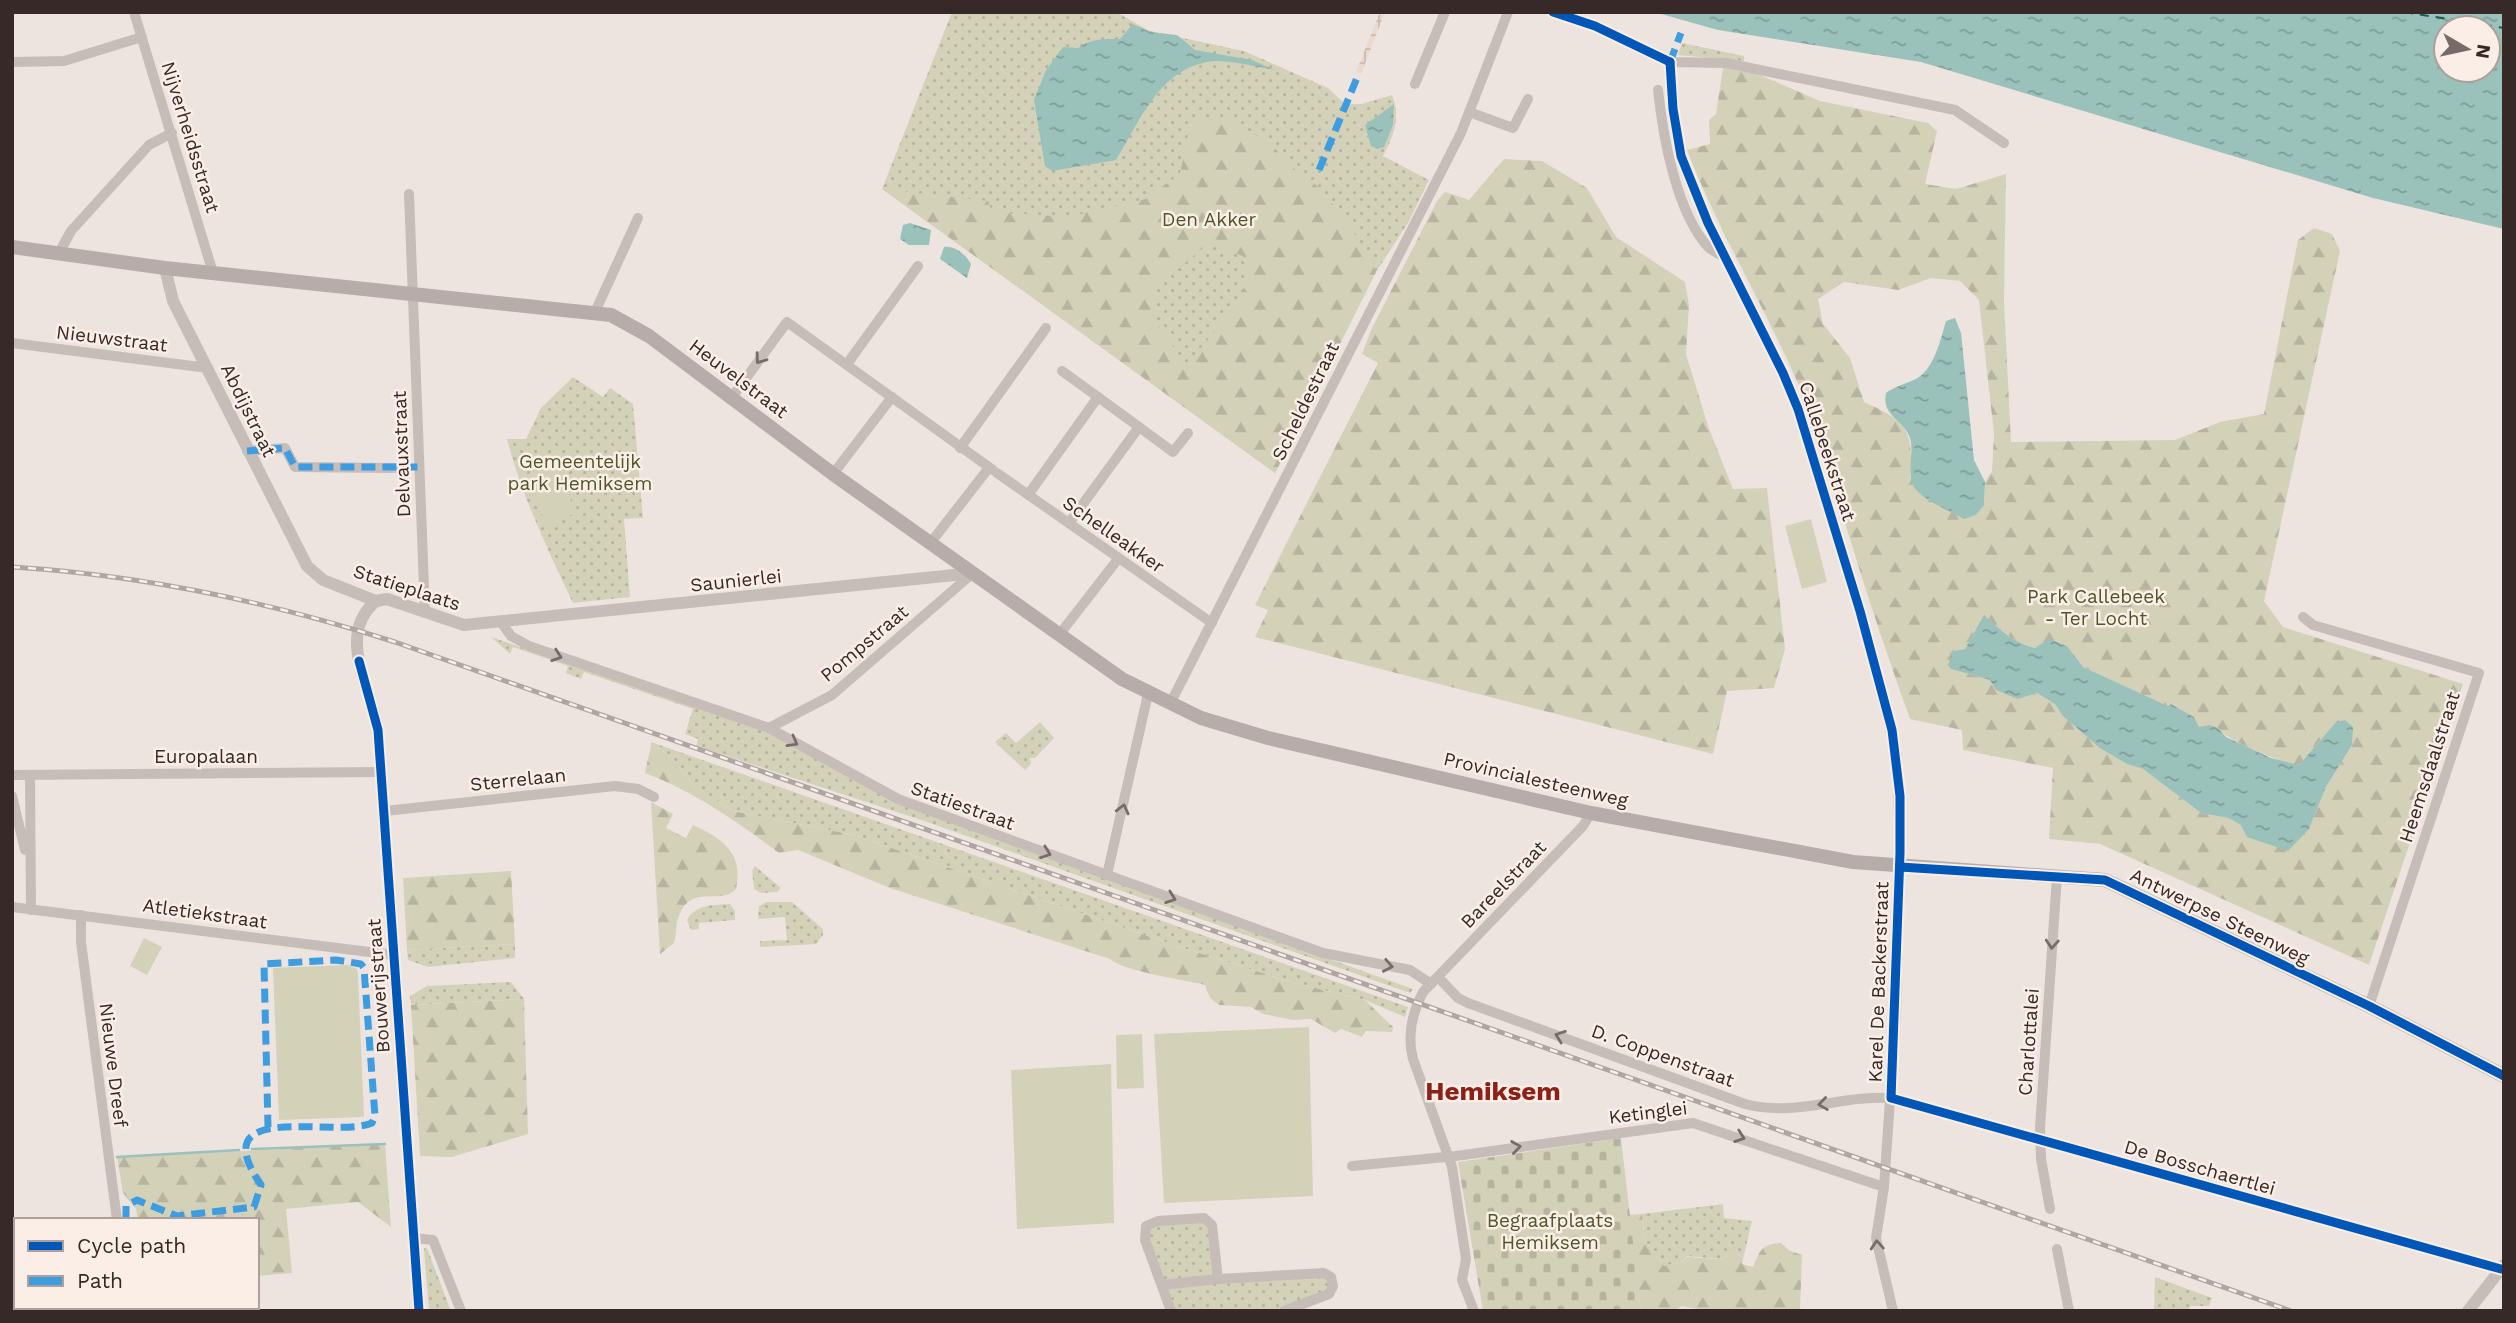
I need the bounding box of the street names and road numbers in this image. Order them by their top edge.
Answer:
street label: Nijverheidsstraat [157,59,224,216]
street label: Nieuwstraat [55,320,169,357]
street label: Heuvelstraat [685,334,793,423]
street label: Scheldestraat [1267,338,1344,464]
street label: Abdijstraat [216,360,281,461]
street label: Callebeekstraat [1794,378,1861,524]
street label: Delvauxstraat [388,390,415,518]
street label: Schelleakker [1058,491,1169,578]
street label: Statieplaats [350,559,463,616]
street label: Saunierlei [689,564,783,597]
street label: Pompstraat [816,600,913,687]
street label: Heemsdaalstraat [2394,689,2465,846]
street label: Europalaan [154,745,258,768]
street label: Provincialesteenweg [1441,747,1631,812]
street label: Sterrelaan [469,763,567,796]
street label: Statiestraat [908,776,1018,835]
street label: Bareelstraat [1456,836,1551,933]
street label: Antwerpse Steenweg [2127,863,2314,970]
street label: Karel De Backerstraat [1863,881,1894,1083]
street label: Atletiekstraat [141,893,269,934]
street label: Bouwerijstraat [362,918,395,1054]
street label: Charlottalei [2013,988,2044,1097]
street label: Nieuwe Dreef [94,1002,133,1129]
street label: D. Coppenstraat [1588,1019,1737,1092]
street label: Ketinglei [1607,1096,1689,1129]
street label: De Bosschaertlei [2122,1135,2278,1200]

